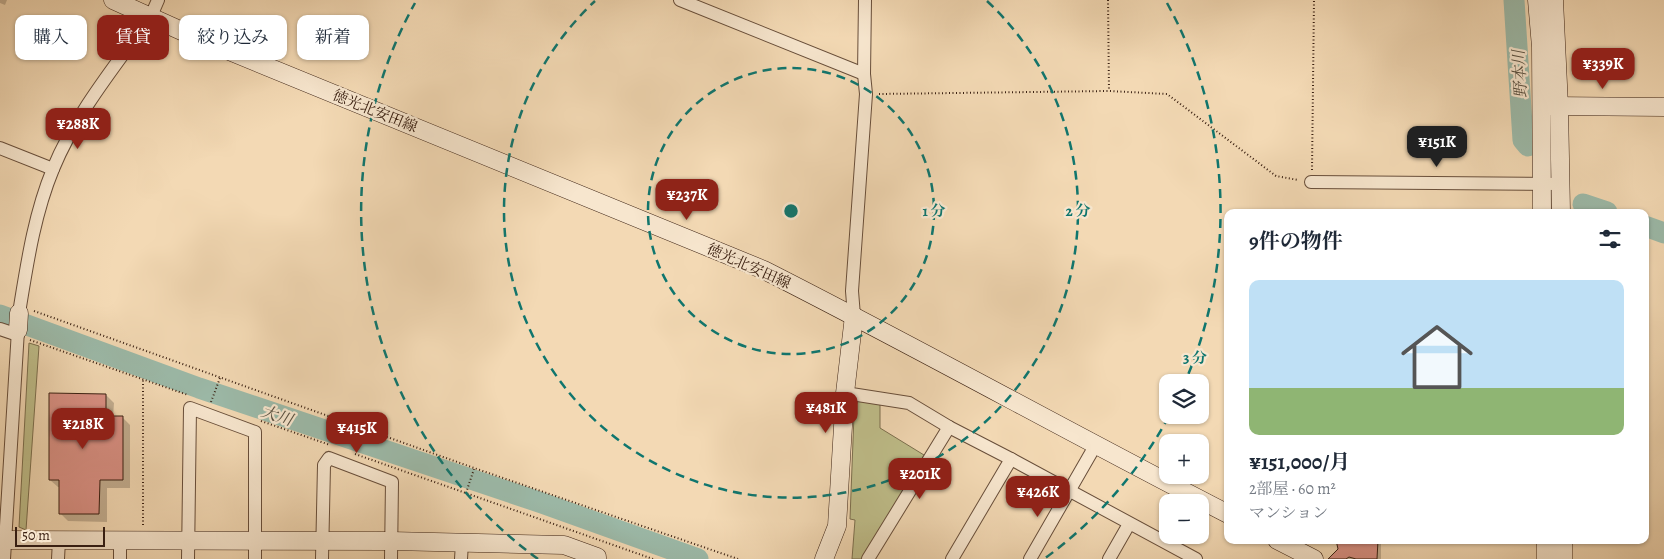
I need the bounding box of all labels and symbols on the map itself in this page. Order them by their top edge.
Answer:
water label: 野本川 [1508,47,1532,98]
pin: ¥339K [1568,48,1638,90]
street label: 徳光北安田線 [330,85,420,137]
pin: ¥288K [43,108,113,150]
pin: ¥151K [1402,126,1472,168]
pin: ¥237K [652,178,722,221]
text: 1 分 [923,201,945,221]
text: 2 分 [1066,201,1090,221]
centre of rings [782,202,800,220]
street label: 徳光北安田線 [704,239,794,293]
text: 3 分 [1183,348,1207,368]
pin: ¥481K [791,392,861,434]
water label: 大川 [258,401,297,432]
pin: ¥218K [48,408,118,450]
pin: ¥415K [322,412,392,454]
pin: ¥201K [885,458,955,500]
pin: ¥426K [1003,476,1073,518]
scale bar [15,524,105,547]

